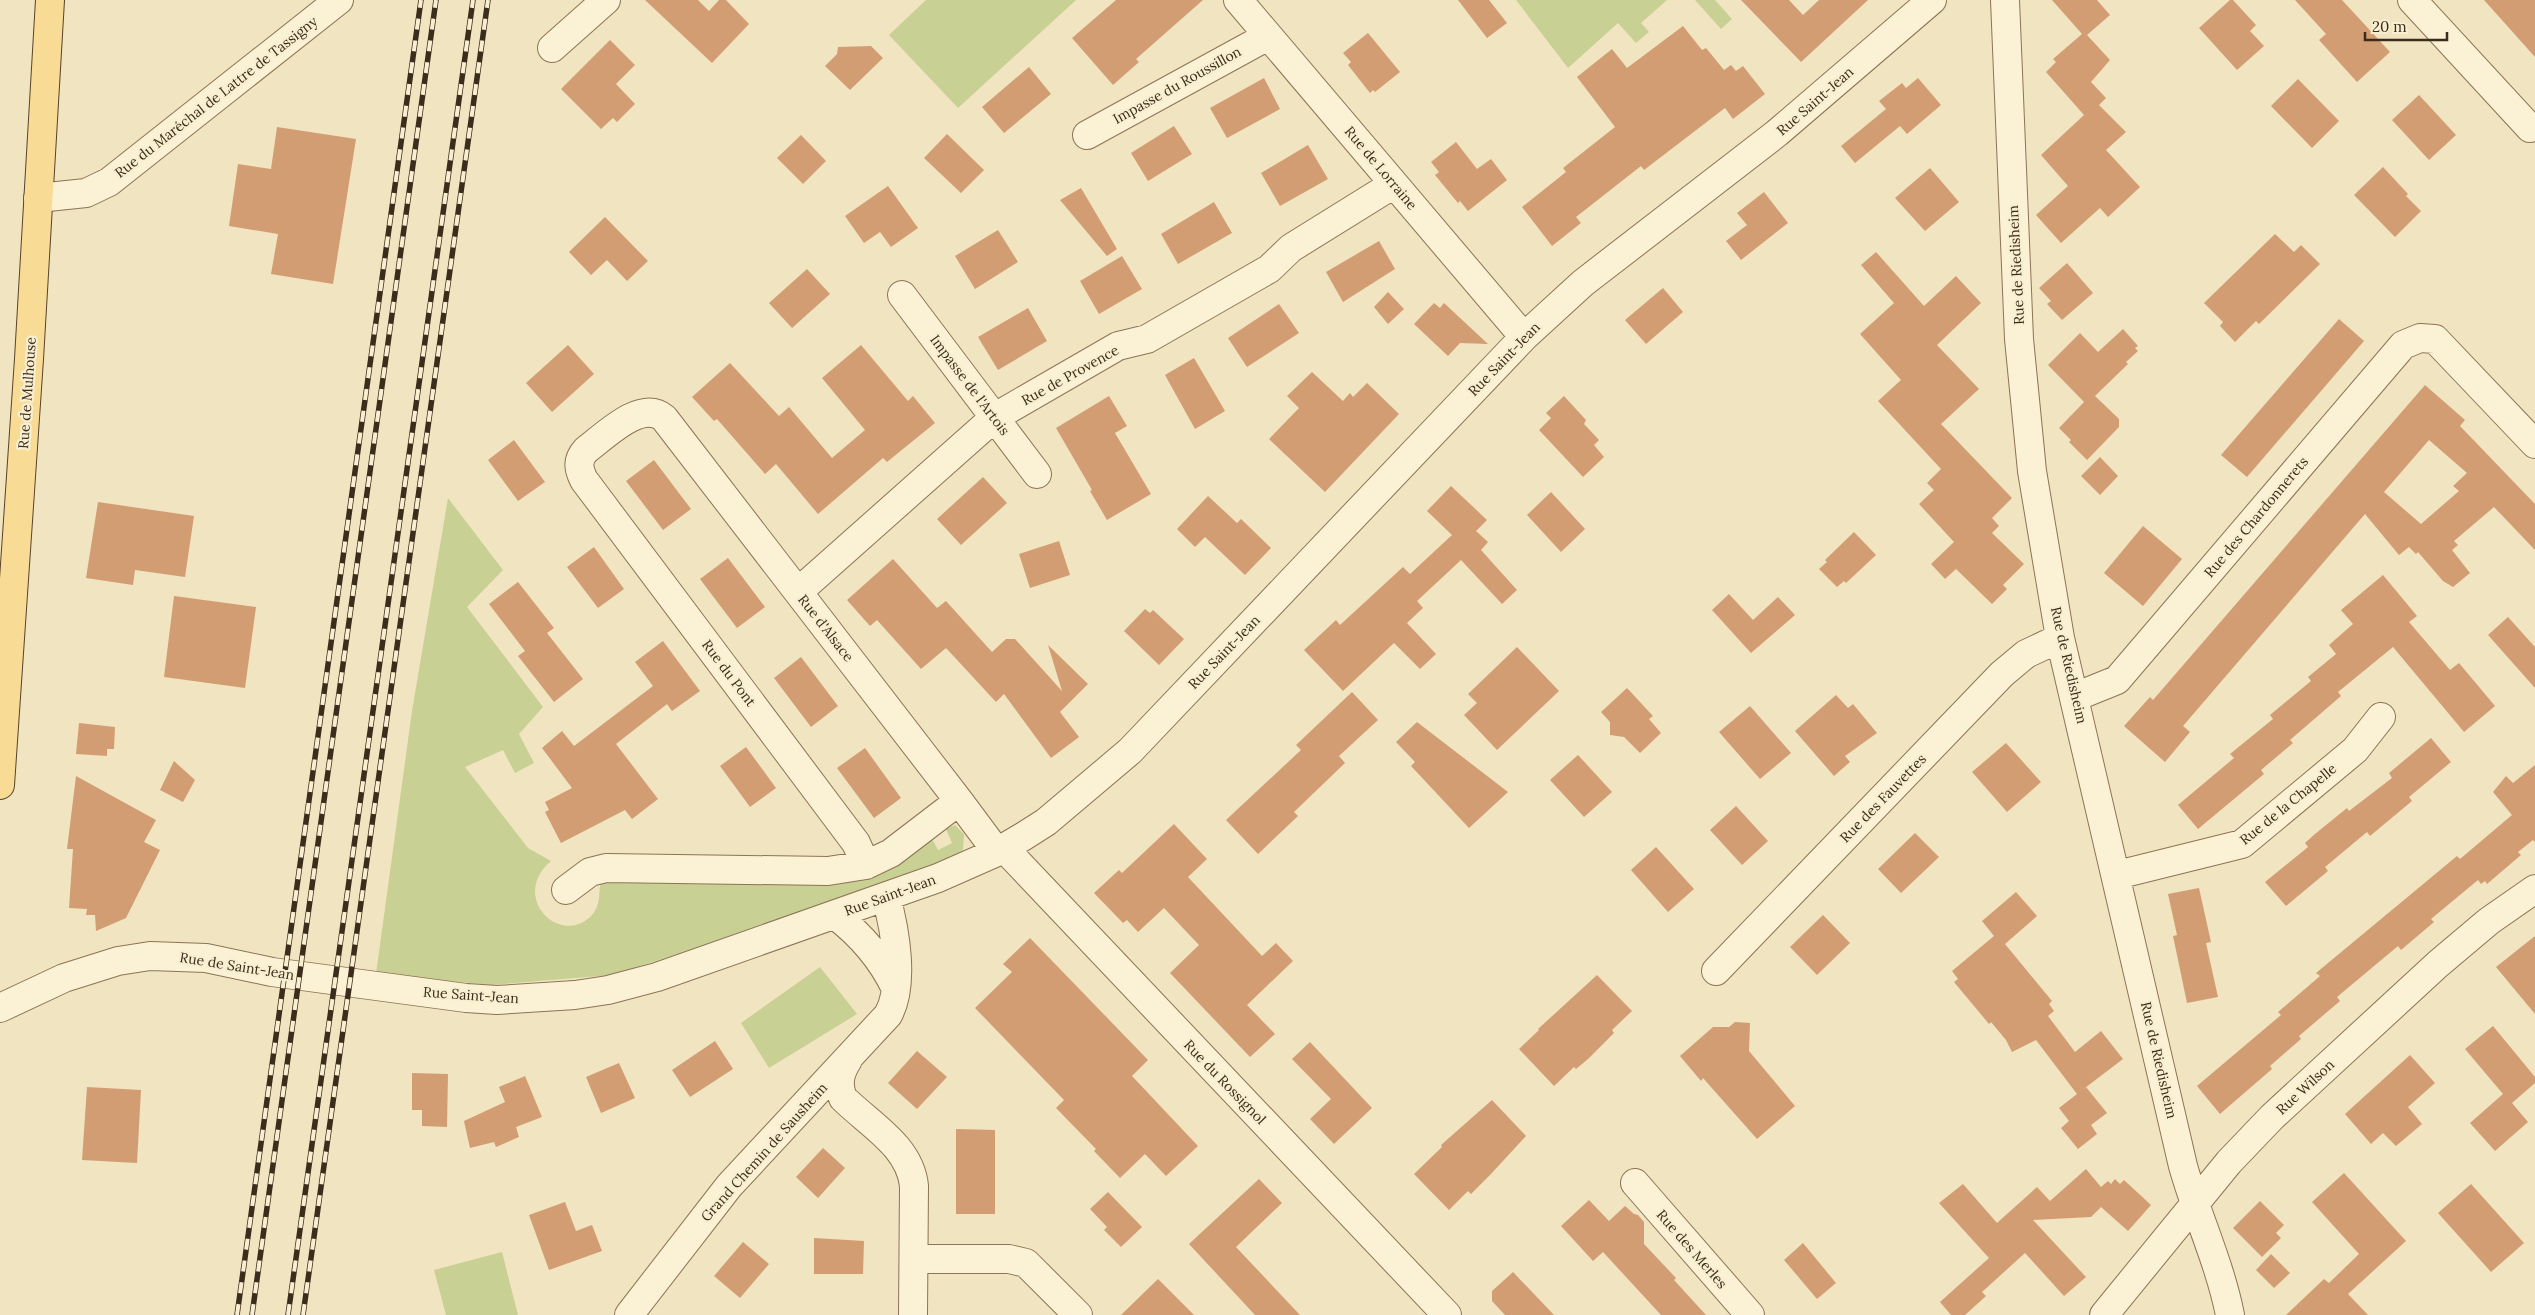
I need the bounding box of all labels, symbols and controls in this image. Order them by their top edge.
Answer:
scale bar [2365,10,2448,42]
street label: Rue du Maréchal de Lattre de Tassigny [111,12,321,182]
text: 20 m [2372,17,2407,36]
street label: Impasse du Roussillon [1110,42,1245,128]
street label: Rue Saint-Jean [1773,62,1858,139]
street label: Rue de Lorraine [1341,123,1421,214]
street label: Rue de Riedisheim [2004,204,2028,325]
street label: Rue Saint-Jean [1464,318,1544,400]
street label: Impasse de l'Artois [926,331,1014,439]
street label: Rue de Mulhouse [14,336,40,450]
street label: Rue de Provence [1018,341,1122,409]
street label: Rue des Chardonnerets [2200,453,2312,581]
street label: Rue d'Alsace [794,591,858,665]
street label: Rue de Riedisheim [2047,605,2091,726]
street label: Rue Saint-Jean [1184,611,1264,693]
street label: Rue du Pont [698,636,760,710]
street label: Rue des Fauvettes [1836,750,1930,846]
street label: Rue de la Chapelle [2236,759,2340,849]
street label: Rue Saint-Jean [842,870,939,920]
street label: Rue de Saint-Jean [178,948,296,984]
street label: Rue Saint-Jean [422,983,520,1007]
street label: Rue de Riedisheim [2137,1000,2181,1121]
street label: Rue du Rossignol [1180,1036,1270,1128]
street label: Rue Wilson [2272,1055,2338,1118]
street label: Grand Chemin de Sausheim [697,1078,831,1225]
street label: Rue des Merles [1653,1206,1731,1292]

